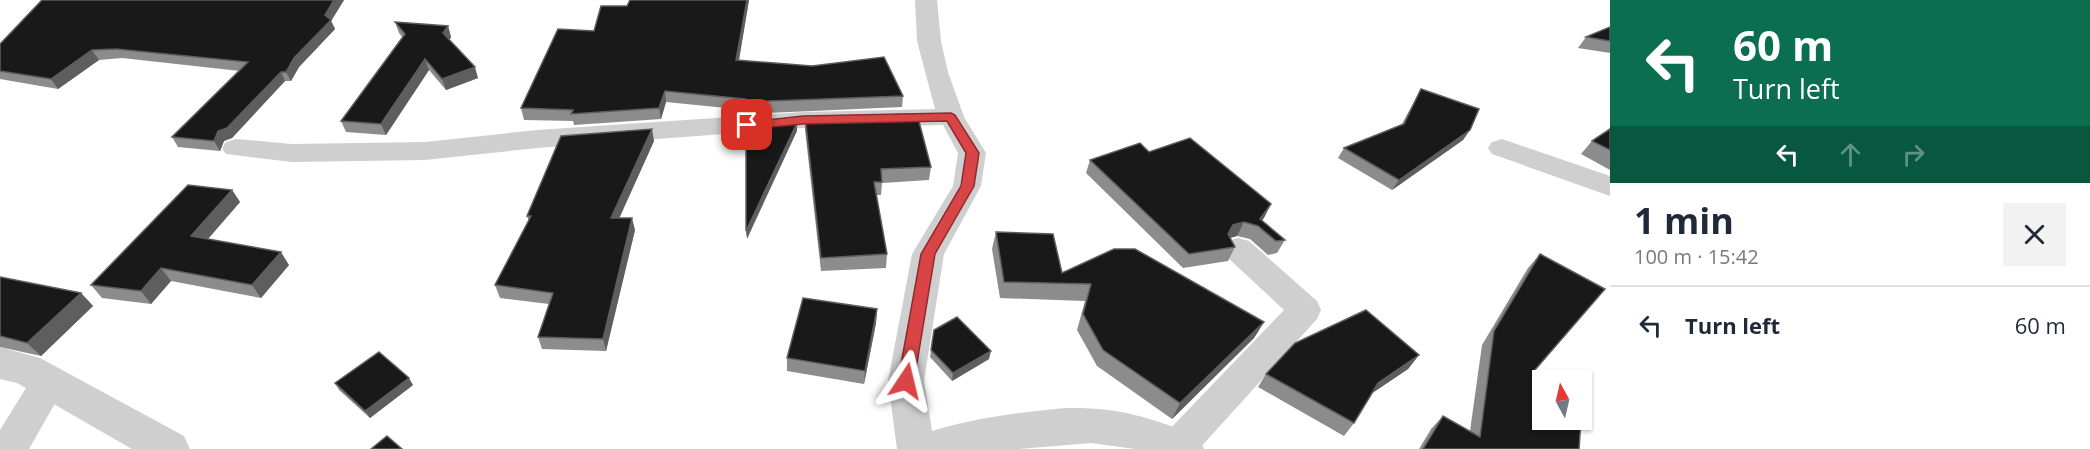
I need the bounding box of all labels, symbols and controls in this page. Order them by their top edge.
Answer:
text: 60 m [1733,16,1833,73]
icon: left [1634,24,1712,102]
text: Turn left [1733,70,1840,107]
pin [721,99,772,150]
icon: arrive [730,108,763,141]
icon: left [1771,138,1804,171]
icon: ahead [1834,138,1867,171]
icon: right [1897,138,1930,171]
text: 1 min [1634,196,1734,245]
button: close [2003,203,2066,266]
text: 100 m · 15:42 [1634,243,1759,270]
icon: left [1634,309,1667,342]
text: Turn left [1685,310,1780,340]
text: 60 m [2015,310,2066,340]
position arrow [874,349,938,413]
north arrow [1532,370,1592,430]
map controls [1532,370,1592,430]

